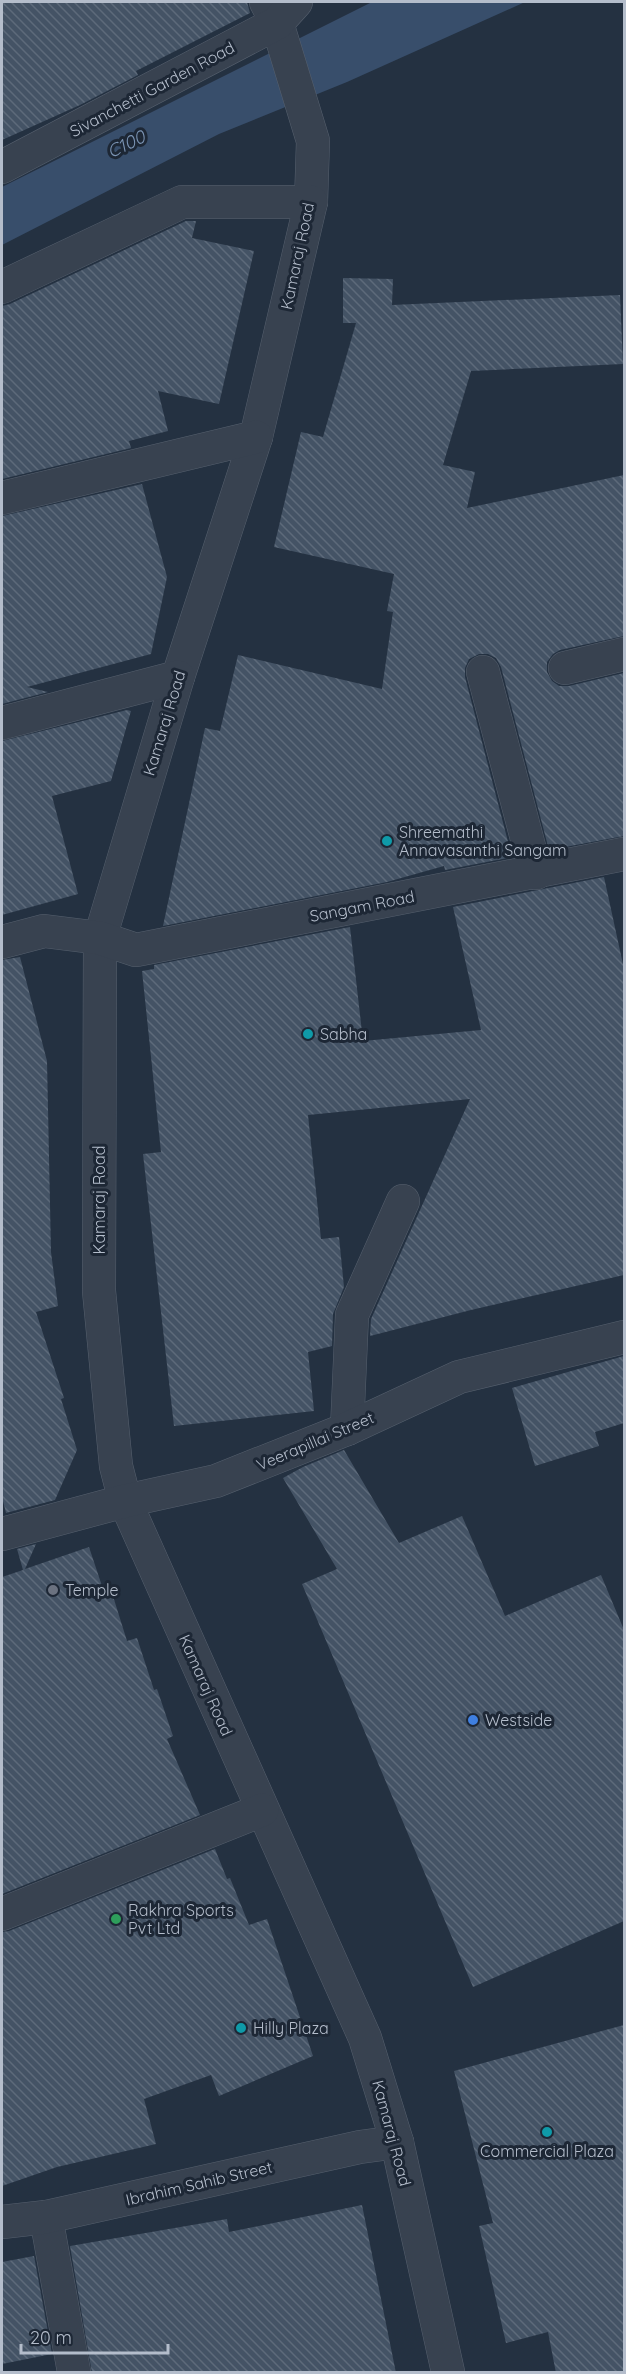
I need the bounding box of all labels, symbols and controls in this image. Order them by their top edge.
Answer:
street label: Sivanchetti Garden Road [66,37,238,141]
water label: C100 [103,124,150,163]
street label: Kamaraj Road [276,201,318,311]
street label: Kamaraj Road [139,668,189,778]
place label: Shreemathi Annavasanthi Sangam [399,822,567,860]
marker: Shreemathi Annavasanthi Sangam [380,834,394,848]
street label: Sangam Road [308,886,416,926]
place label: Sabha [320,1024,367,1044]
marker: Sabha [301,1027,315,1041]
street label: Kamaraj Road [89,1146,109,1254]
street label: Veerapillai Street [253,1407,377,1475]
place label: Temple [65,1580,119,1600]
marker: Temple [46,1583,60,1597]
street label: Kamaraj Road [175,1631,237,1739]
place label: Westside [485,1710,552,1730]
marker: Westside [466,1713,480,1727]
place label: Rakhra Sports Pvt Ltd [128,1900,234,1938]
marker: Rakhra Sports Pvt Ltd [109,1912,123,1926]
place label: Hilly Plaza [253,2018,329,2038]
marker: Hilly Plaza [234,2021,248,2035]
street label: Kamaraj Road [368,2078,416,2188]
marker: Commercial Plaza [540,2125,554,2139]
place label: Commercial Plaza [480,2141,614,2161]
street label: Ibrahim Sahib Street [124,2156,274,2210]
scale bar [21,2317,168,2355]
text: 20 m [30,2326,72,2349]

